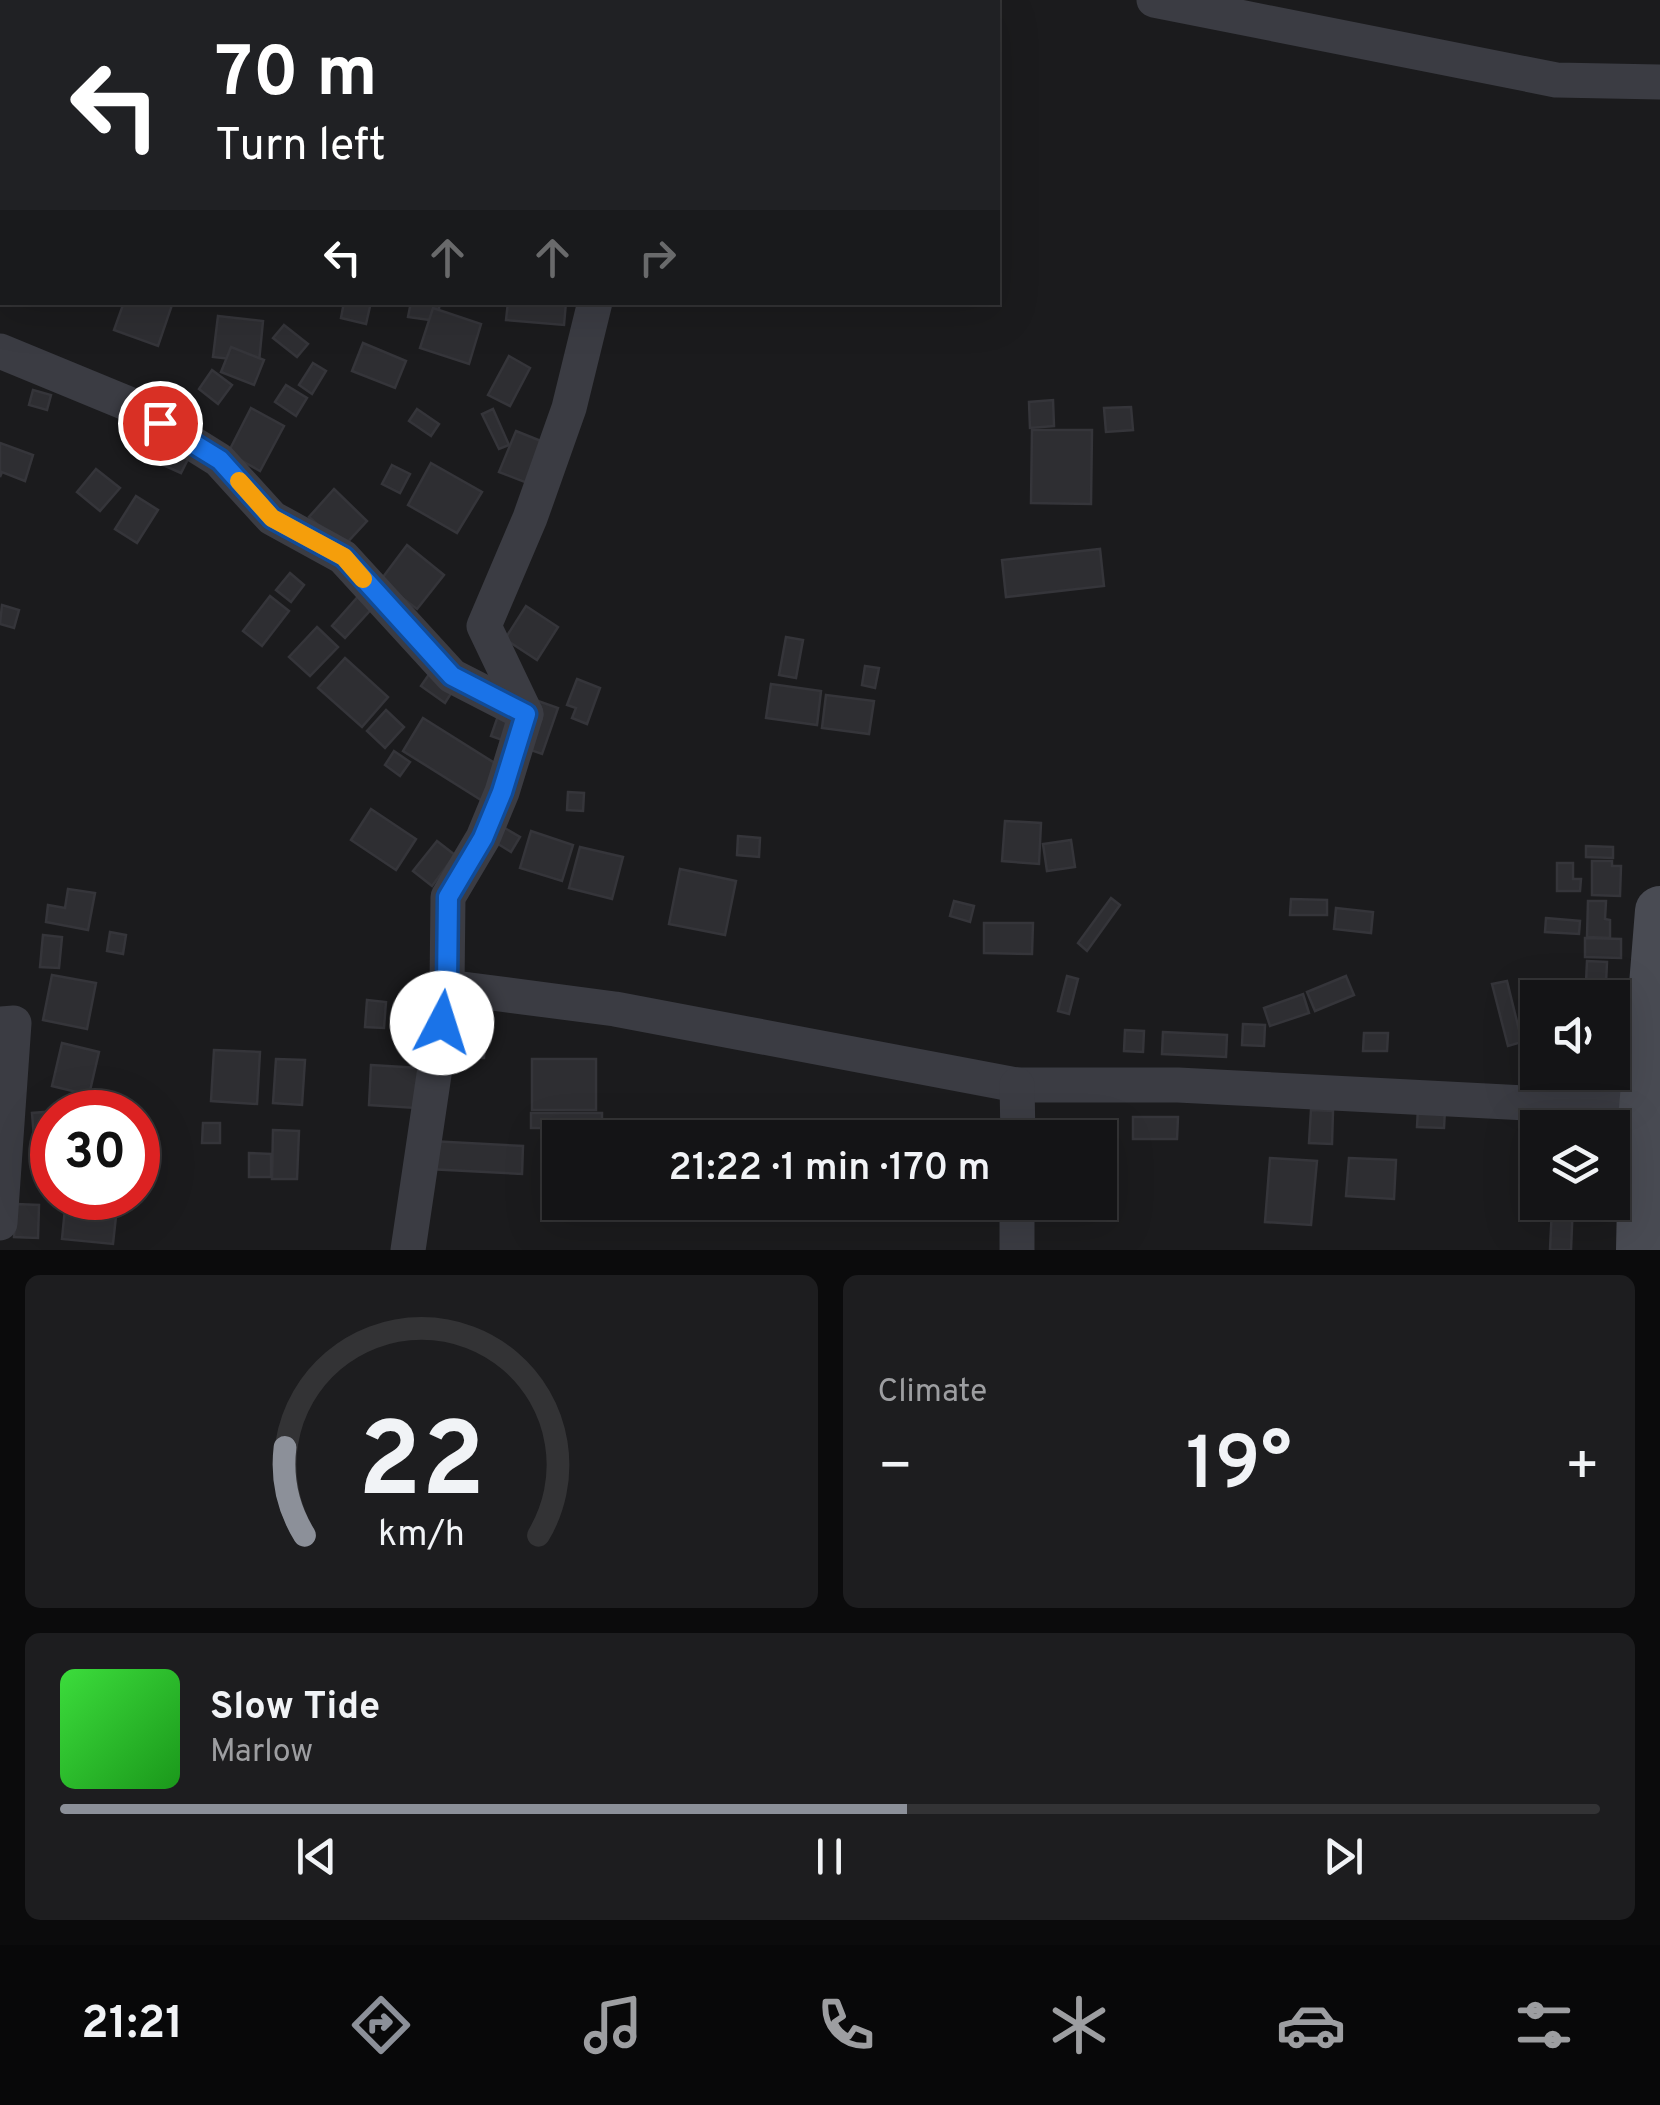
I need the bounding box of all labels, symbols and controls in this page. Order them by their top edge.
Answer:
text: 70 m [215,32,378,121]
icon: left [50,40,180,170]
text: Turn left [215,119,386,176]
icon: left [315,230,370,285]
icon: ahead [420,230,475,285]
icon: ahead [525,230,580,285]
icon: right [630,230,685,285]
pin [118,381,203,466]
icon: arrive [133,396,188,451]
position arrow [390,971,494,1075]
map controls [1520,980,1630,1220]
button: sound [1520,980,1630,1090]
speed limit sign: 30 [30,1090,160,1220]
button: layers [1520,1110,1630,1220]
text: 21:22 · 1 min · 170 m [668,1145,991,1194]
text: Climate [878,1373,987,1413]
text: 22 [358,1401,485,1533]
text: 19° [1186,1421,1292,1516]
text: − [878,1434,913,1504]
text: + [1565,1434,1600,1504]
text: km/h [378,1513,465,1559]
text: Slow Tide [210,1684,380,1733]
text: Marlow [210,1733,313,1773]
icon: previous [289,1829,344,1884]
icon: pause [802,1829,857,1884]
icon: next [1316,1829,1371,1884]
icon: directions [346,1990,416,2060]
icon: music [578,1990,648,2060]
icon: phone [811,1990,881,2060]
icon: climate [1044,1990,1114,2060]
icon: car [1276,1990,1346,2060]
icon: filters [1509,1990,1579,2060]
text: 21:21 [81,1997,183,2054]

